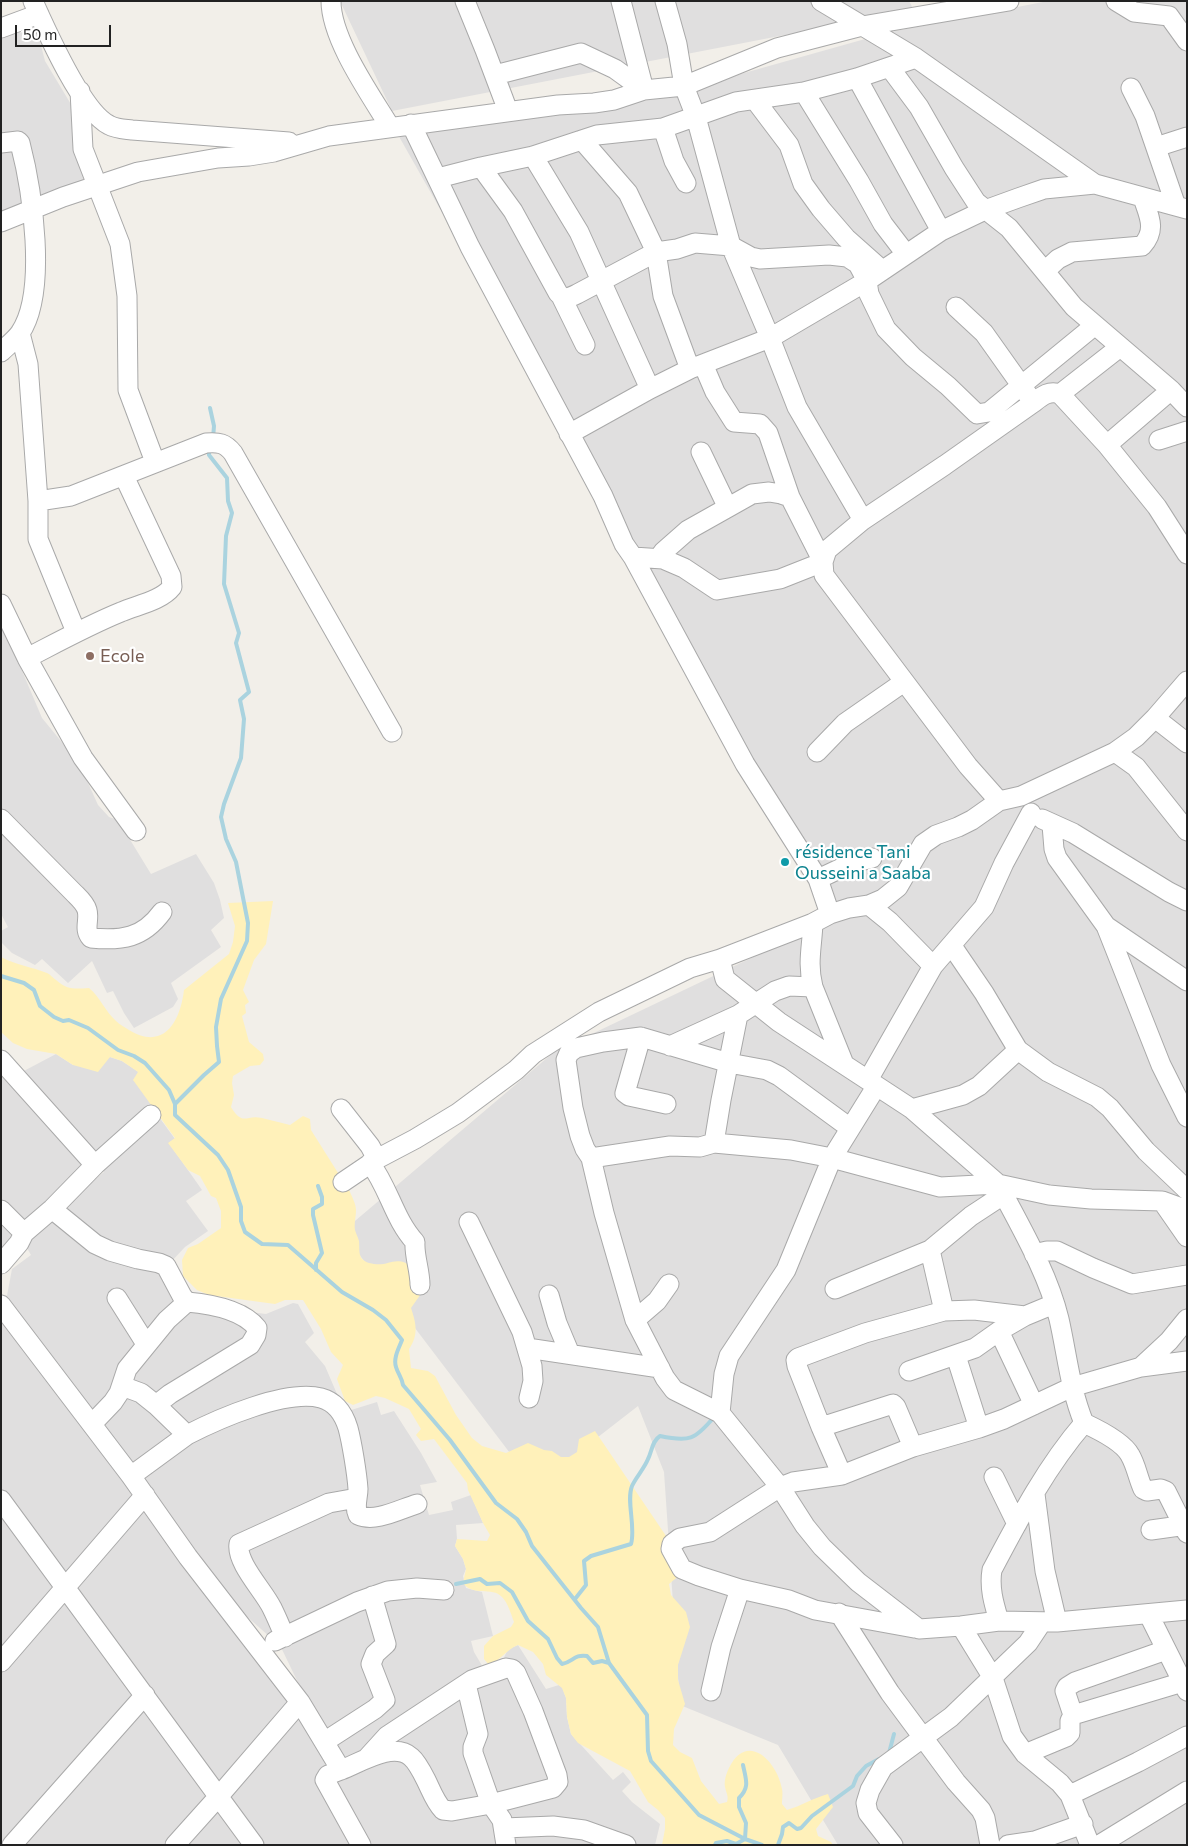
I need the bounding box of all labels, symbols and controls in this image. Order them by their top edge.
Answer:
scale bar [18,15,114,47]
text: 50 m [23,25,57,43]
place label: Ecole [100,645,144,667]
marker: Ecole [84,650,96,662]
place label: résidence Tani Ousseini a Saaba [795,841,931,884]
marker: résidence Tani Ousseini a Saaba [779,856,791,868]

